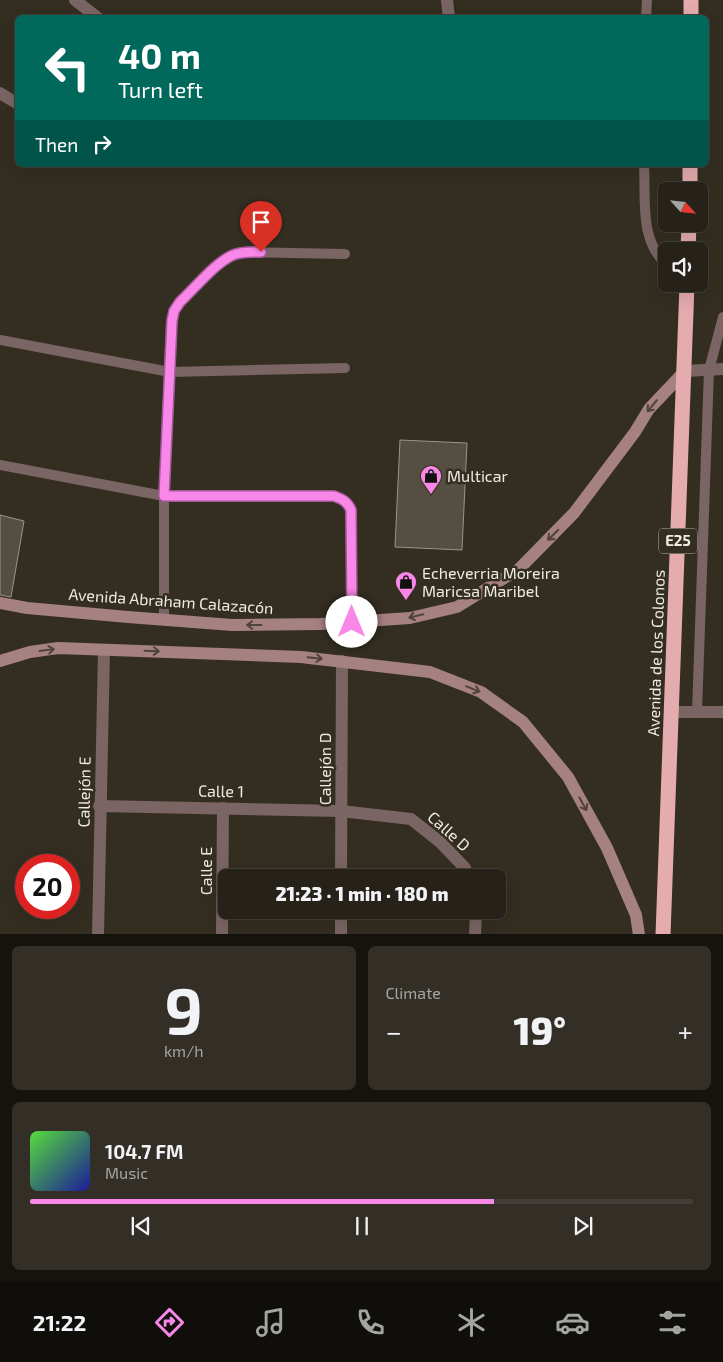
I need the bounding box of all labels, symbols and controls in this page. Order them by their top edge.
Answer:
text: 40 m [118,34,201,76]
icon: left [35,35,100,100]
text: Turn left [118,76,203,102]
icon: right [88,130,116,158]
text: Then [35,133,78,156]
north arrow [658,182,708,232]
map controls [658,182,708,292]
pin [240,201,282,252]
icon: arrive [247,208,275,236]
button: sound [658,242,708,292]
one-way arrow [646,400,658,413]
shop icon: Multicar [419,464,443,495]
place label: Multicar [447,466,508,485]
one-way arrow [547,528,559,541]
road number: E25 [659,528,697,554]
place label: Echeverria Moreira Maricsa Maribel [422,563,560,600]
street label: Avenida de los Colonos [643,569,668,737]
shop icon: Echeverria Moreira Maricsa Maribel [394,570,418,601]
street label: Avenida Abraham Calazacón [68,584,274,617]
position arrow [325,595,377,647]
one-way arrow [409,612,425,622]
one-way arrow [247,620,263,630]
one-way arrow [39,645,55,655]
one-way arrow [144,647,160,656]
one-way arrow [306,653,322,663]
one-way arrow [465,685,480,694]
street label: Callejón D [315,733,335,805]
street label: Callejón E [73,756,95,828]
street label: Calle 1 [198,781,244,800]
one-way arrow [578,797,588,812]
street label: Calle D [424,807,474,854]
street label: Calle E [196,847,215,895]
speed limit sign: 20 [15,854,80,919]
text: 21:23 · 1 min · 180 m [275,882,449,905]
text: 9 [165,969,203,1047]
text: Climate [386,983,441,1002]
text: 19° [513,1007,566,1053]
text: − [386,1014,402,1048]
text: + [678,1014,693,1048]
text: km/h [164,1041,204,1060]
text: 104.7 FM [105,1140,183,1163]
text: Music [105,1163,148,1182]
icon: previous [127,1212,155,1240]
icon: pause [348,1212,376,1240]
icon: next [569,1212,597,1240]
icon: directions [152,1305,187,1340]
icon: music [253,1305,288,1340]
icon: phone [353,1305,388,1340]
icon: climate [454,1305,489,1340]
icon: car [555,1305,590,1340]
icon: filters [655,1305,690,1340]
text: 21:22 [33,1309,86,1335]

